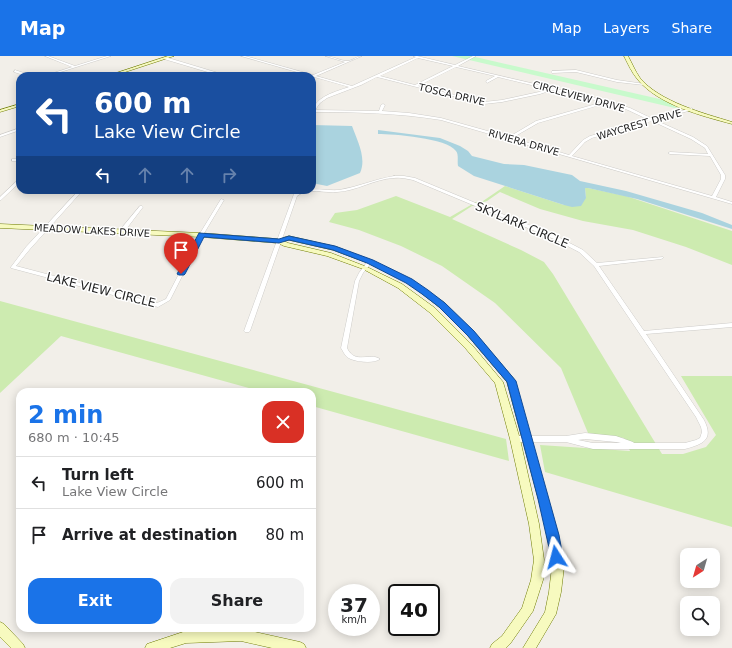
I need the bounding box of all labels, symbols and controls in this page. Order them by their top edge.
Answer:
text: Map [20,17,65,39]
text: Map [552,20,581,36]
text: Layers [603,20,650,36]
text: Share [672,20,712,36]
street label: CIRCLEVIEW DRIVE [531,79,626,114]
street label: TOSCA DRIVE [417,81,486,108]
text: 600 m [94,87,191,120]
icon: left [28,88,80,140]
street label: WAYCREST DRIVE [596,107,683,142]
text: Lake View Circle [94,121,241,142]
street label: RIVIERA DRIVE [487,127,561,158]
icon: left [92,164,114,186]
icon: ahead [134,164,156,186]
icon: ahead [176,164,198,186]
icon: right [218,164,240,186]
street label: SKYLARK CIRCLE [473,199,571,251]
street label: MEADOW LAKES DRIVE [34,222,150,239]
pin [164,233,198,274]
icon: arrive [170,239,192,261]
street label: LAKE VIEW CIRCLE [45,270,157,310]
text: 2 min [28,401,103,429]
button: close [262,401,304,443]
text: 680 m · 10:45 [28,430,119,445]
text: Turn left [62,466,134,484]
icon: left [28,472,50,494]
text: 600 m [256,474,304,492]
text: Lake View Circle [62,484,168,499]
icon: arrive [28,524,50,546]
text: Arrive at destination [62,526,237,544]
text: 80 m [266,526,304,544]
position arrow [535,536,577,578]
north arrow [680,548,720,588]
map controls [680,548,720,636]
button: Exit [28,578,162,624]
button: Share [170,578,304,624]
speed limit sign: 40 [388,584,440,636]
text: 37 [340,593,368,617]
button: search [680,596,720,636]
text: km/h [341,614,367,625]

